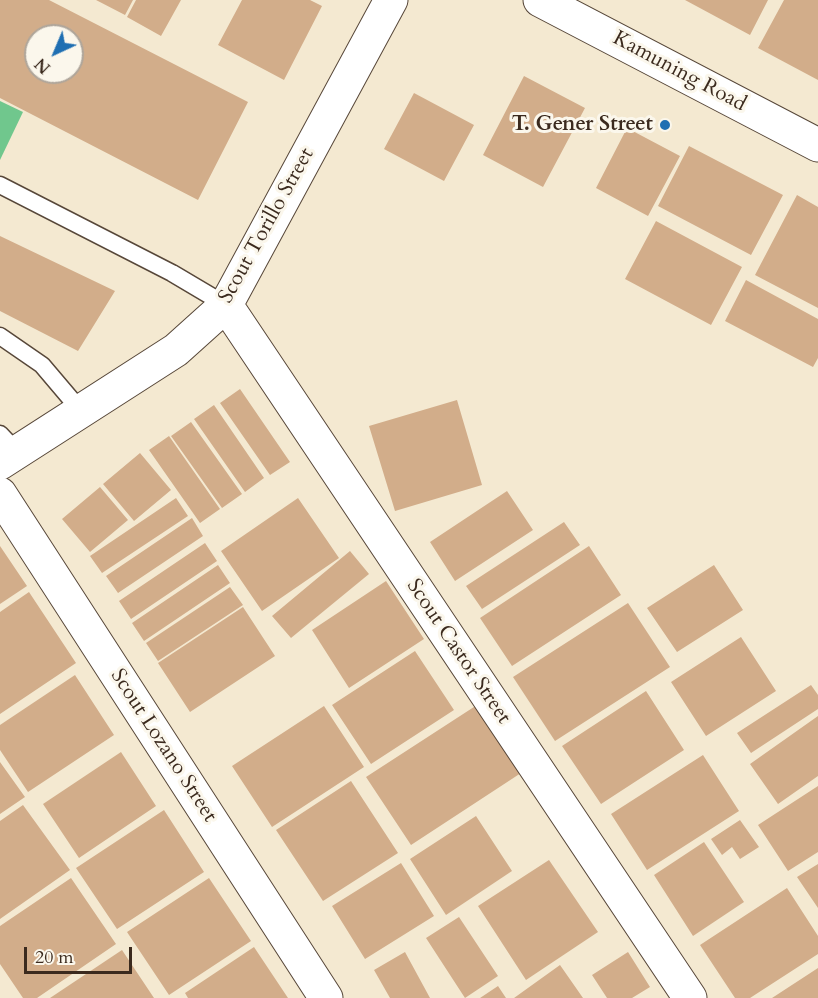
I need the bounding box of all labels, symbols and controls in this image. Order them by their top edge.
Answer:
north arrow [24,24,84,84]
street label: Kamuning Road [608,26,750,118]
text: N [30,53,56,78]
place label: T. Gener Street [512,112,653,138]
marker: T. Gener Street [658,118,672,132]
street label: Scout Torillo Street [214,144,320,308]
street label: Scout Castor Street [400,575,516,729]
street label: Scout Lozano Street [104,665,222,827]
scale bar [27,935,135,973]
text: 20 m [35,945,74,970]

